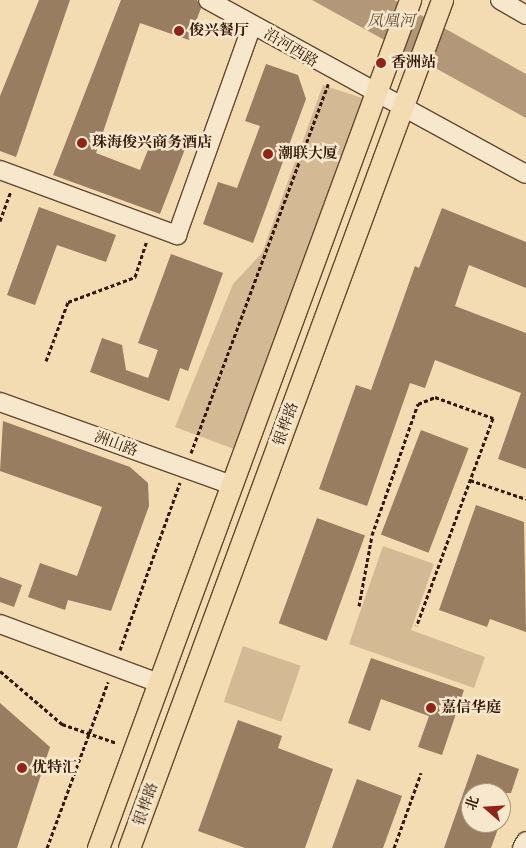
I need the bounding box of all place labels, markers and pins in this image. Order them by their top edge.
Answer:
place label: 俊兴餐厅 [189,22,249,40]
marker: 俊兴餐厅 [173,25,185,37]
place label: 香洲站 [391,54,436,72]
marker: 香洲站 [375,57,387,69]
place label: 珠海俊兴商务酒店 [92,134,212,152]
marker: 珠海俊兴商务酒店 [76,137,88,149]
place label: 潮联大厦 [278,145,338,163]
marker: 潮联大厦 [262,148,274,160]
place label: 嘉信华庭 [441,699,501,717]
marker: 嘉信华庭 [425,702,437,714]
place label: 优特汇 [32,759,77,777]
marker: 优特汇 [16,762,28,774]

